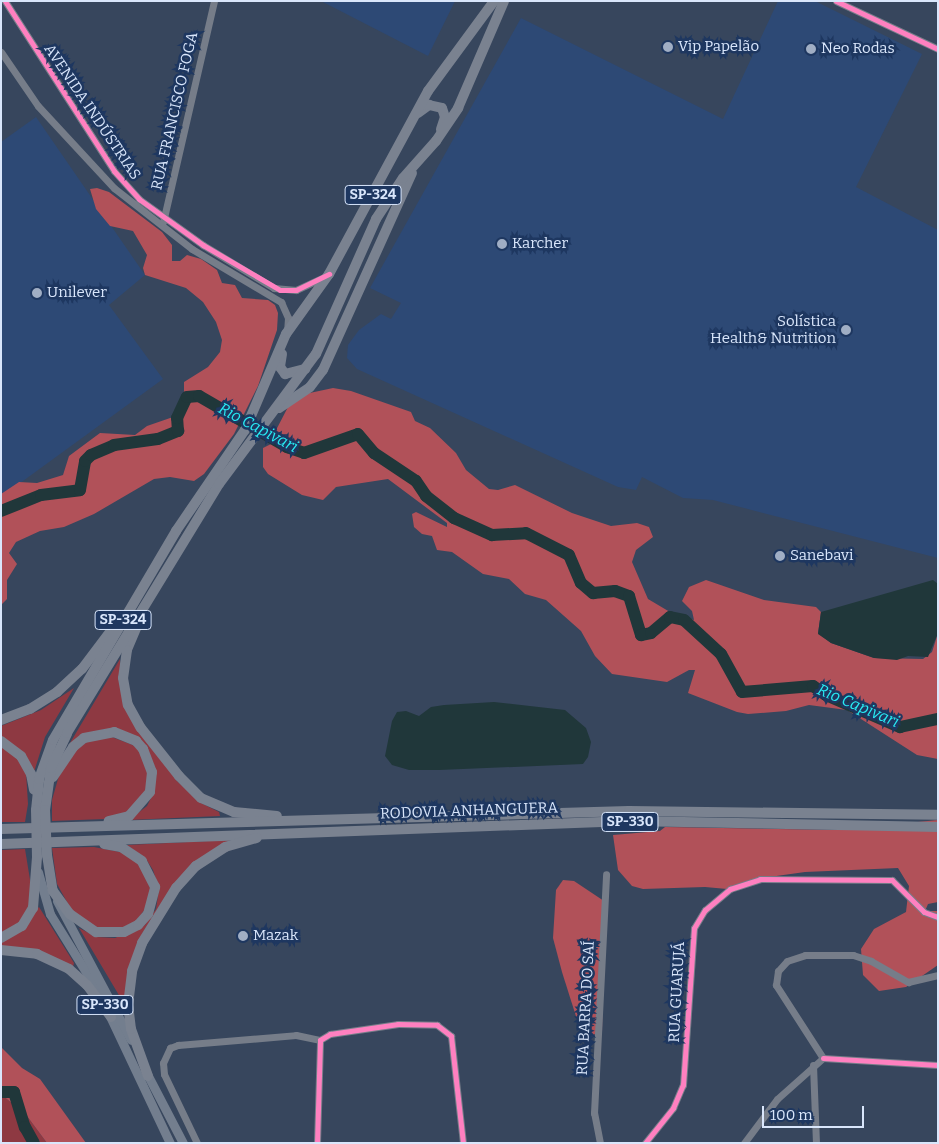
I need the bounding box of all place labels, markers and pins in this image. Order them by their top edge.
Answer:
place label: Vip Papelão [678,38,759,56]
place label: Neo Rodas [821,40,895,58]
marker: Vip Papelão [662,41,674,53]
marker: Neo Rodas [805,43,817,55]
place label: Karcher [512,235,568,253]
marker: Karcher [496,238,508,250]
place label: Unilever [47,284,107,302]
marker: Unilever [31,287,43,299]
place label: Solística Health& Nutrition [710,312,836,347]
marker: Solística Health& Nutrition [840,324,852,336]
place label: Sanebavi [790,547,853,565]
marker: Sanebavi [774,550,786,562]
place label: Mazak [253,927,298,945]
marker: Mazak [237,930,249,942]

